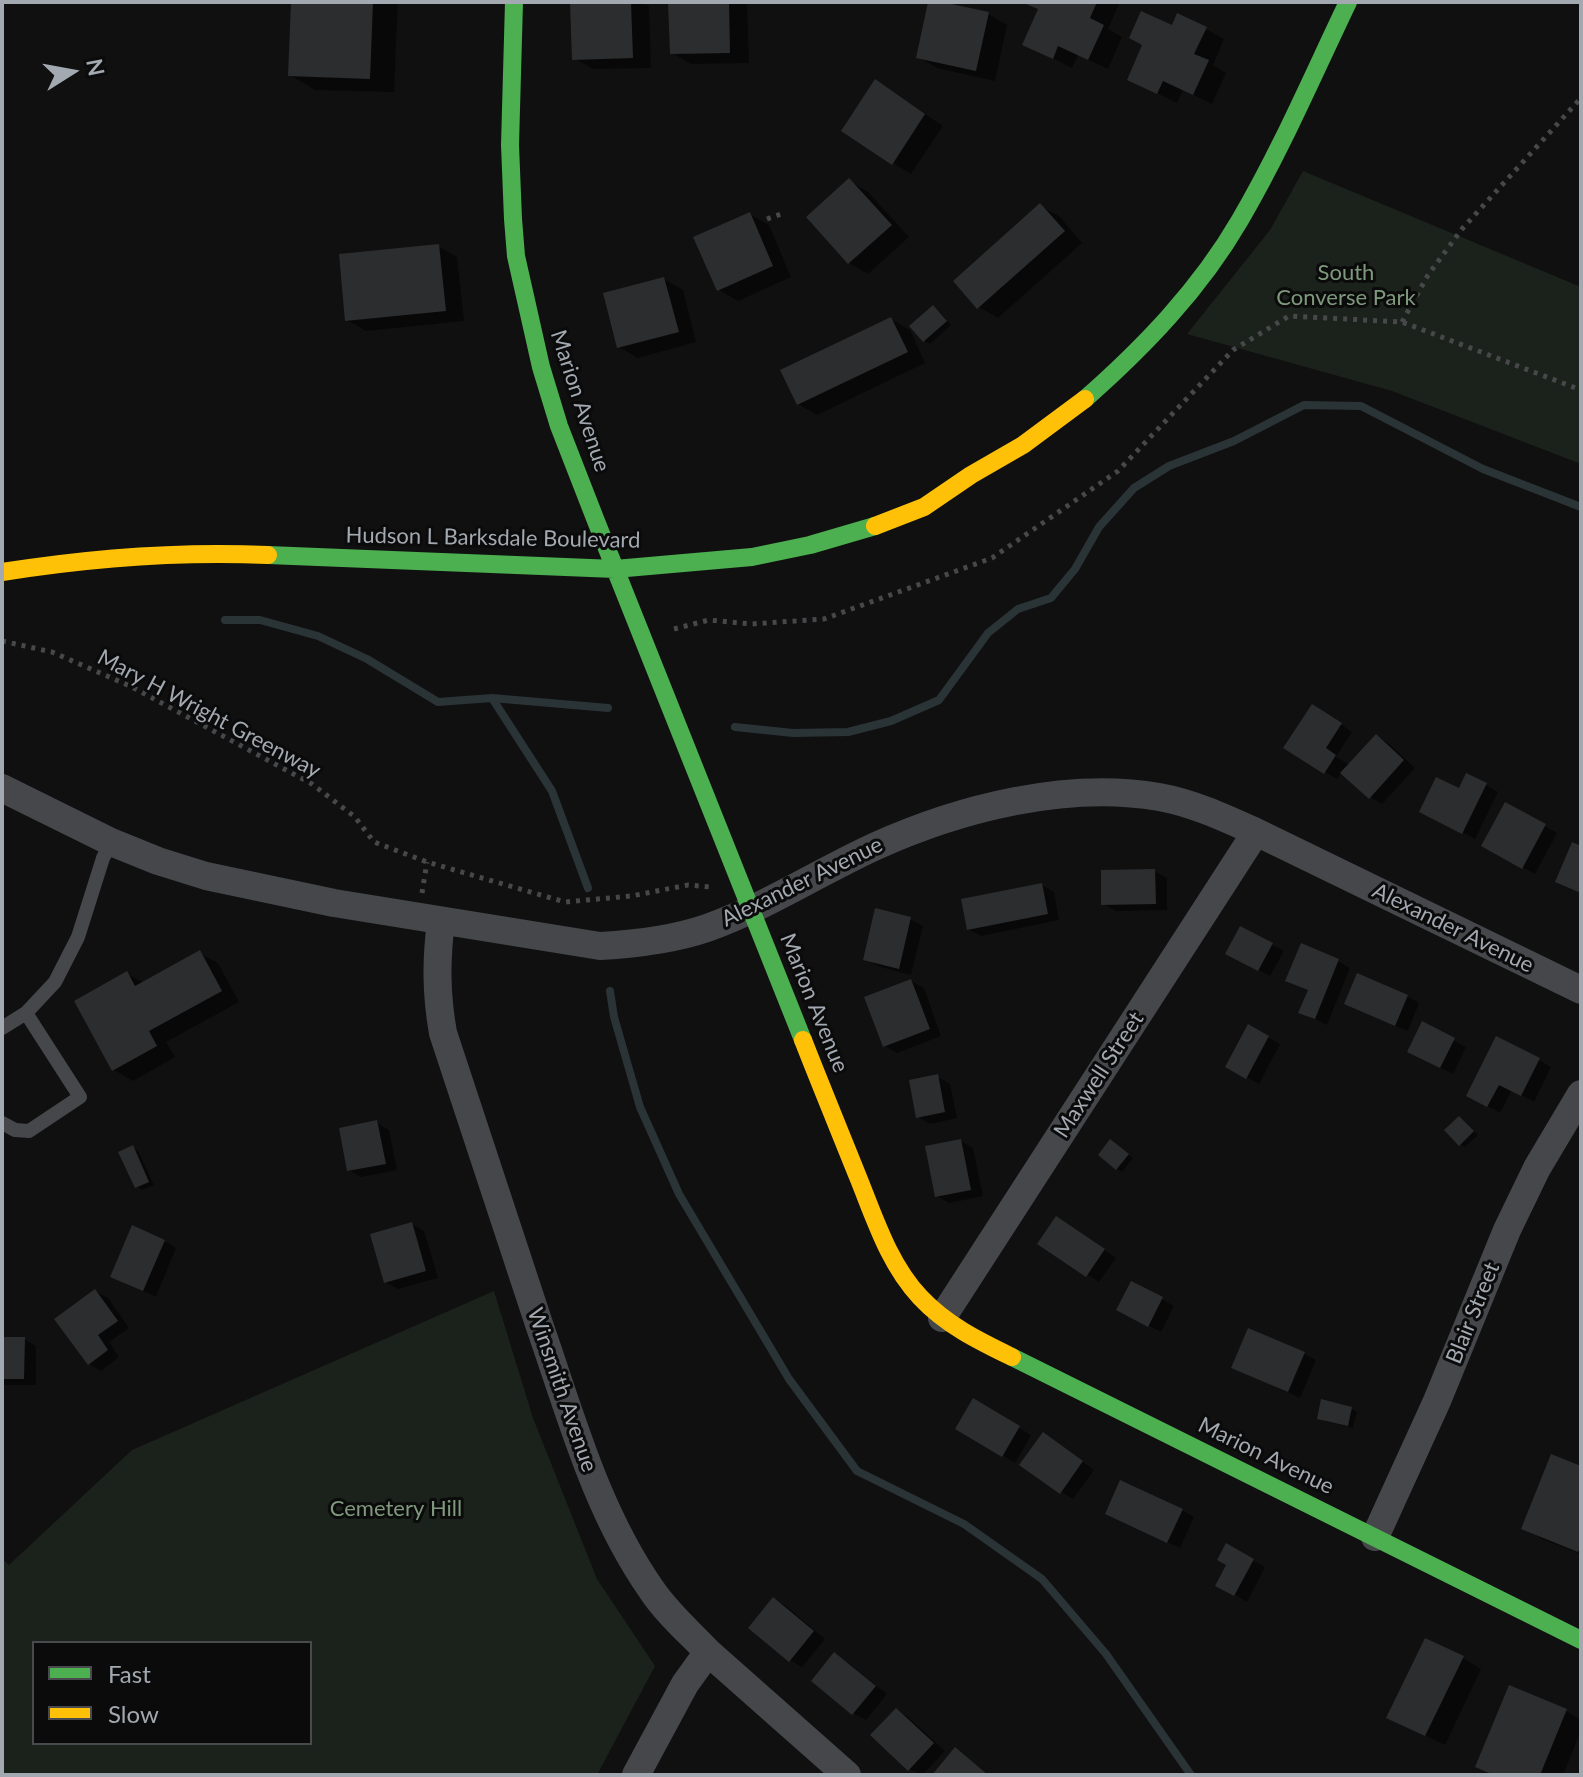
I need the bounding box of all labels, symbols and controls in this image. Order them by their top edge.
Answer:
north arrow [32,32,112,112]
text: N [81,56,111,78]
park label: South Converse Park [1276,260,1416,312]
street label: Marion Avenue [545,327,615,475]
street label: Hudson L Barksdale Boulevard [345,522,641,554]
street label: Mary H Wright Greenway [93,644,325,784]
street label: Alexander Avenue [717,832,887,932]
street label: Alexander Avenue [1368,878,1538,978]
street label: Marion Avenue [774,930,854,1076]
street label: Maxwell Street [1049,1007,1149,1143]
street label: Blair Street [1441,1258,1505,1368]
street label: Winsmith Avenue [522,1304,602,1476]
street label: Marion Avenue [1194,1412,1338,1500]
park label: Cemetery Hill [330,1496,462,1522]
legend [32,1641,312,1745]
text: Fast [108,1659,151,1688]
text: Slow [108,1699,159,1728]

